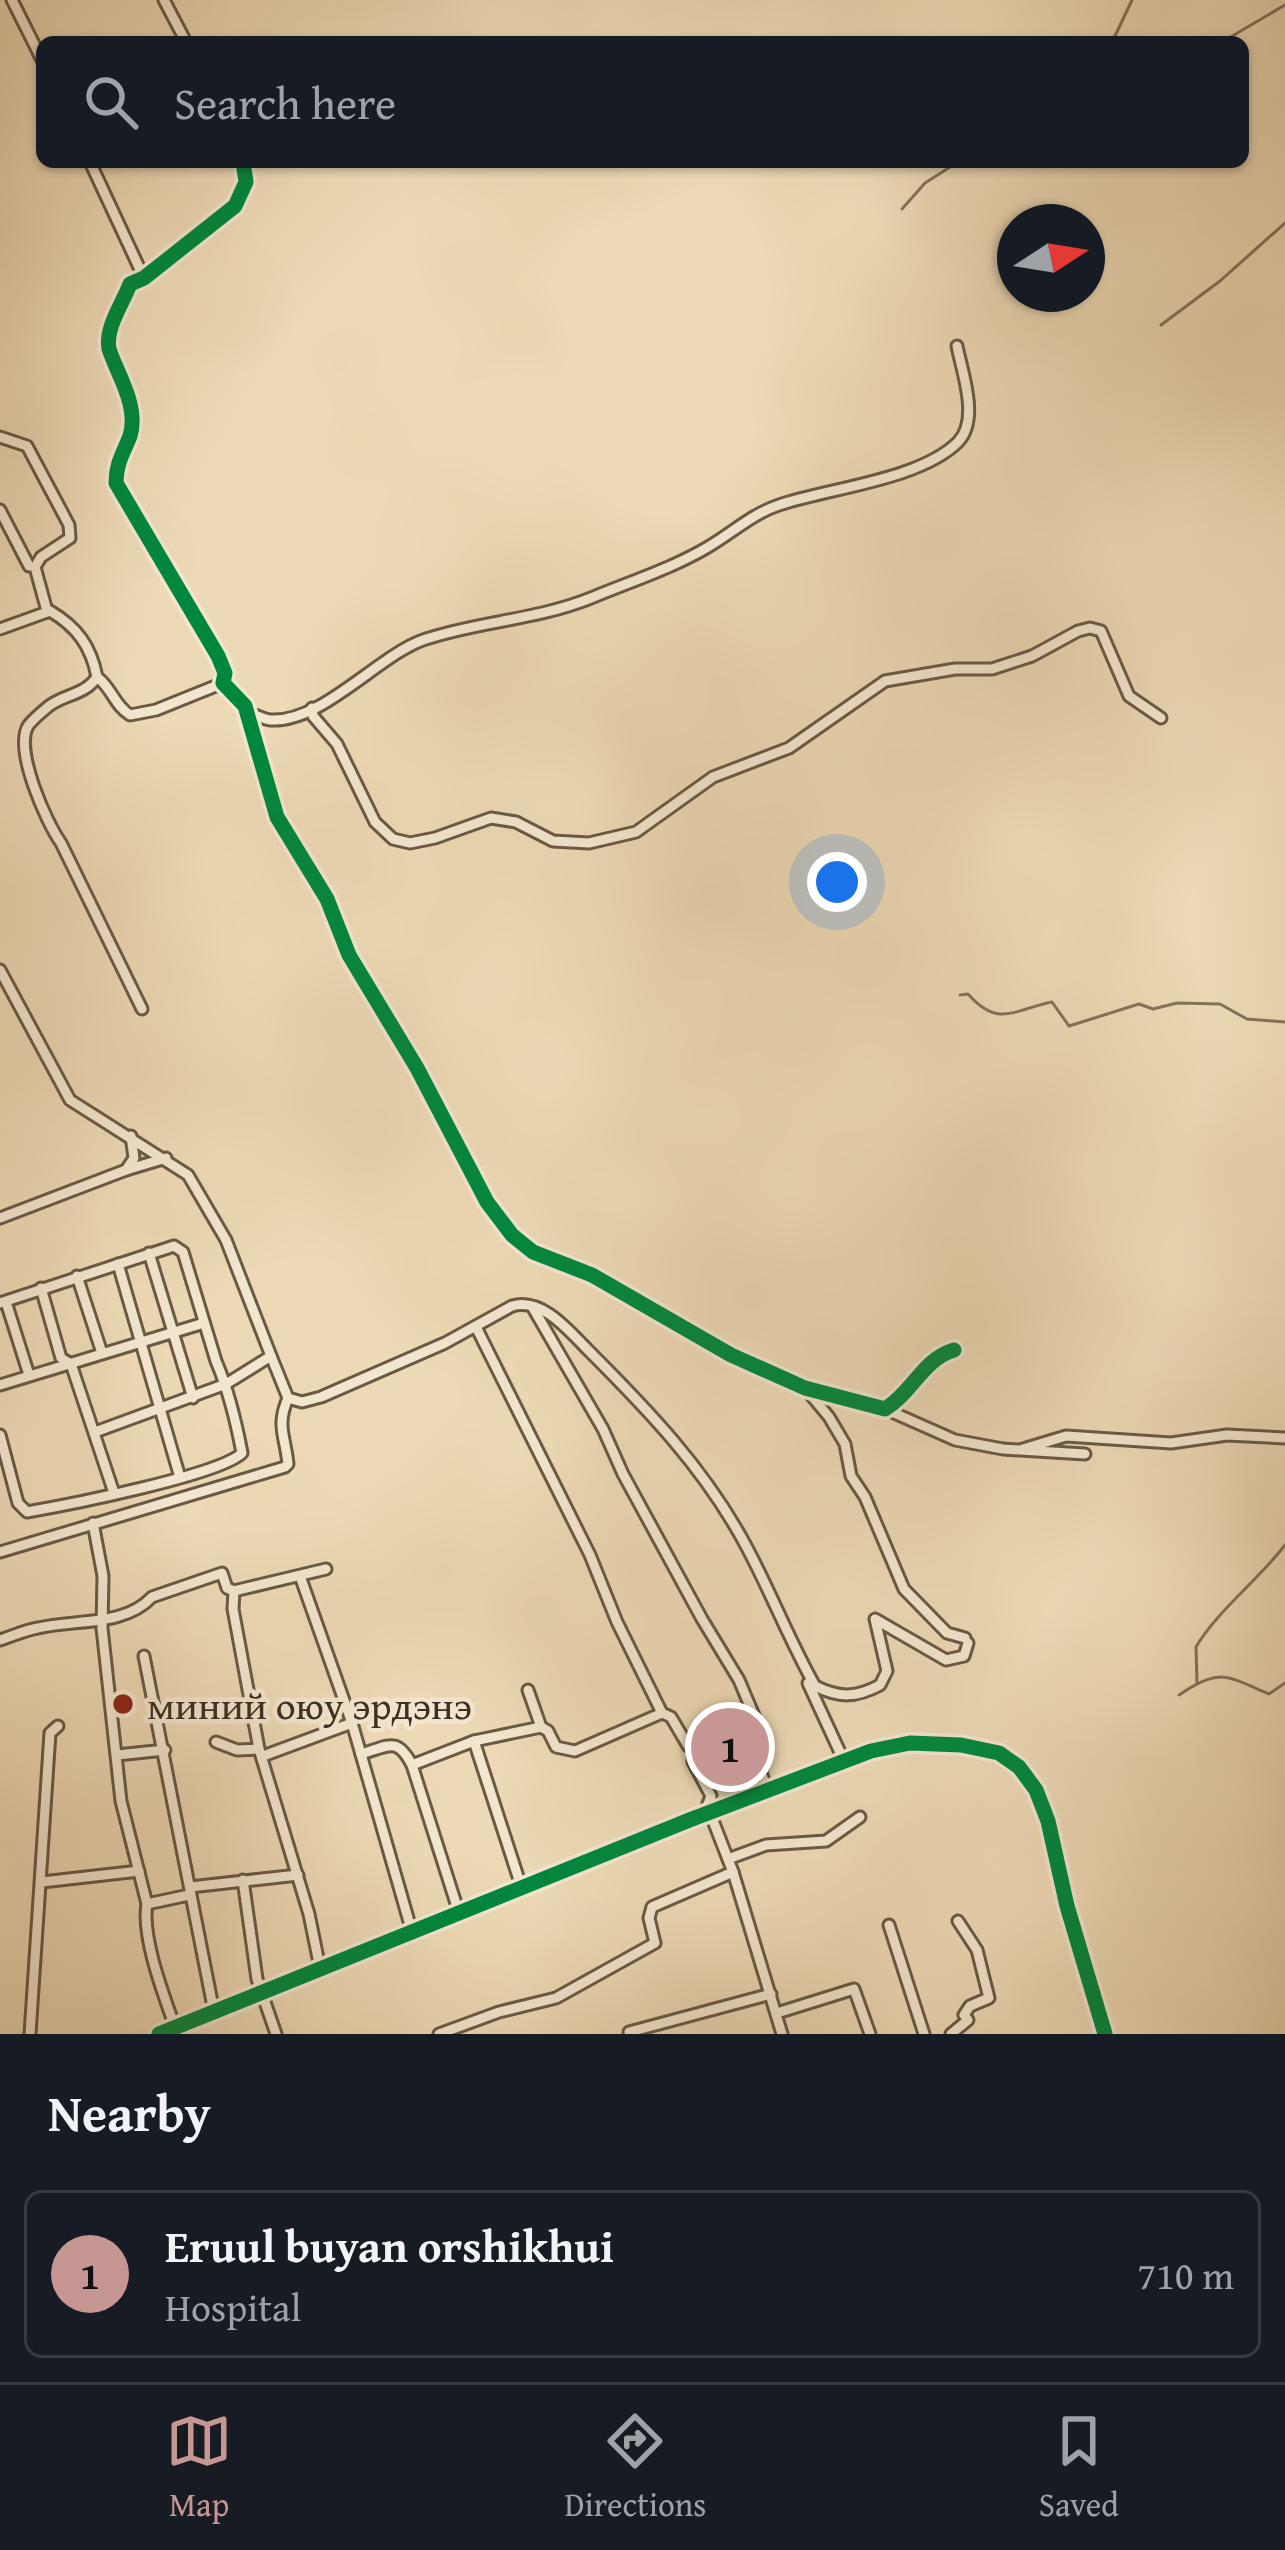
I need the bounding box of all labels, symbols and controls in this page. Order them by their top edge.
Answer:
search box [36,36,1249,168]
icon: search [78,69,144,135]
text: Search here [174,70,396,135]
north arrow [997,204,1105,312]
your location [807,852,867,912]
place label: миний оюу эрдэнэ [147,1676,472,1733]
marker: миний оюу эрдэнэ [110,1691,136,1717]
pin: 1 [691,1702,769,1792]
text: Nearby [48,2075,211,2150]
text: Eruul buyan orshikhui [165,2213,614,2278]
text: 1 [80,2246,100,2303]
text: 710 m [1137,2246,1234,2303]
text: Hospital [165,2278,301,2335]
tab: Map [166,2408,232,2528]
tab: Directions [565,2408,706,2528]
tab: Saved [1039,2408,1119,2528]

